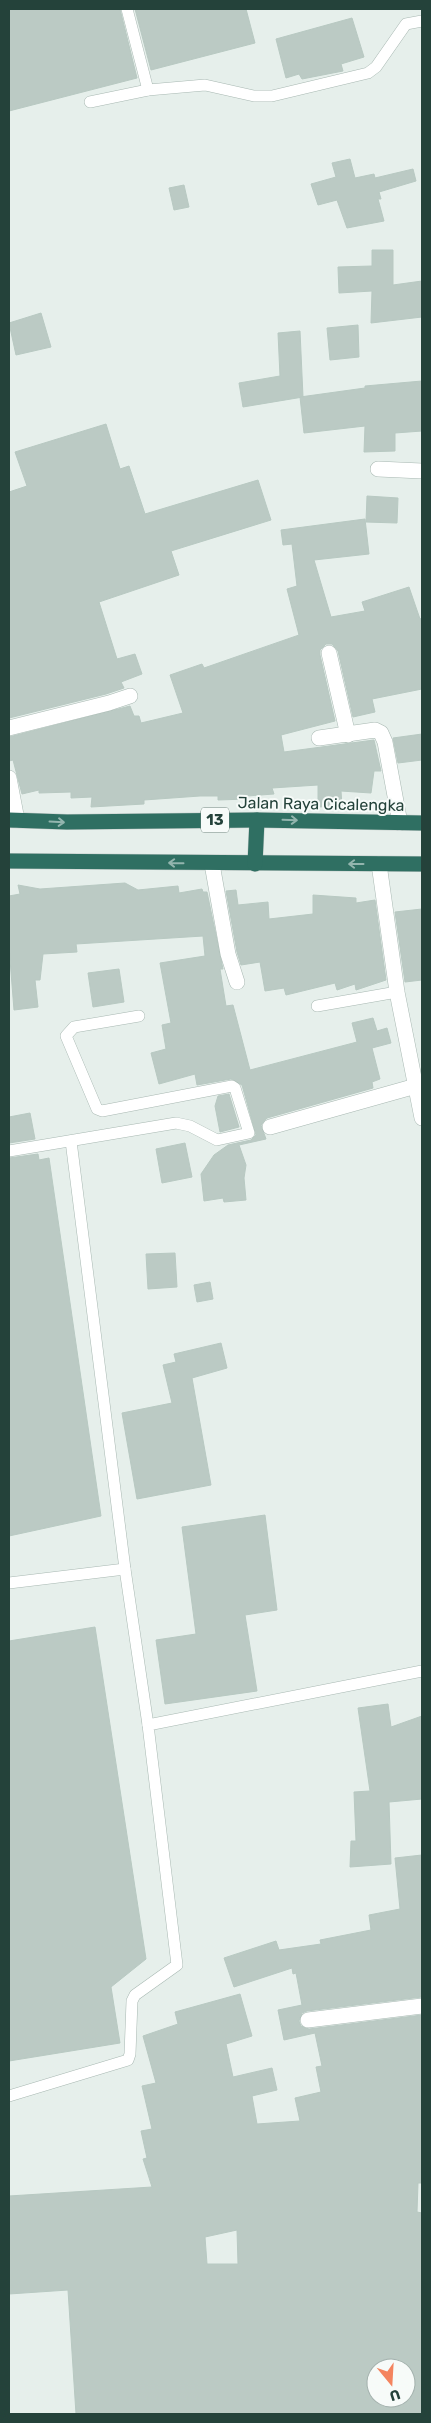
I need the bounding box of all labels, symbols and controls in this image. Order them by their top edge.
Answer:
street label: Jalan Raya Cicalengka [237,793,405,815]
road number: 13 [201,808,229,832]
one-way arrow [282,816,298,825]
one-way arrow [49,817,65,827]
one-way arrow [168,858,184,868]
one-way arrow [348,859,364,869]
north arrow [366,2358,416,2408]
text: U [387,2385,402,2405]

